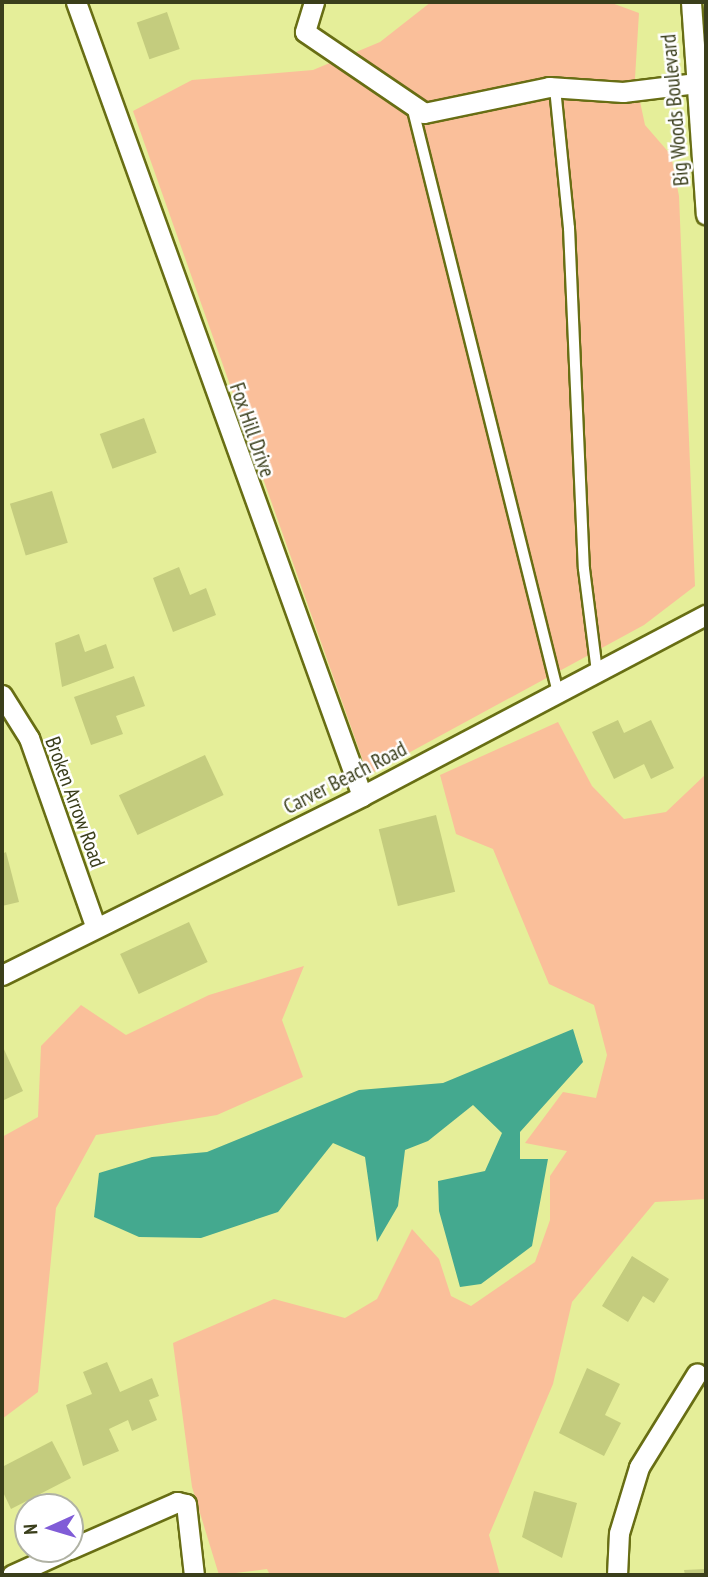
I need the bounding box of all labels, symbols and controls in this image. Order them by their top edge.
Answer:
street label: Big Woods Boulevard [656,33,694,187]
street label: Fox Hill Drive [224,379,280,481]
street label: Broken Arrow Road [40,733,110,871]
street label: Carver Beach Road [279,736,411,820]
north arrow [14,1493,84,1563]
text: N [18,1523,42,1535]

